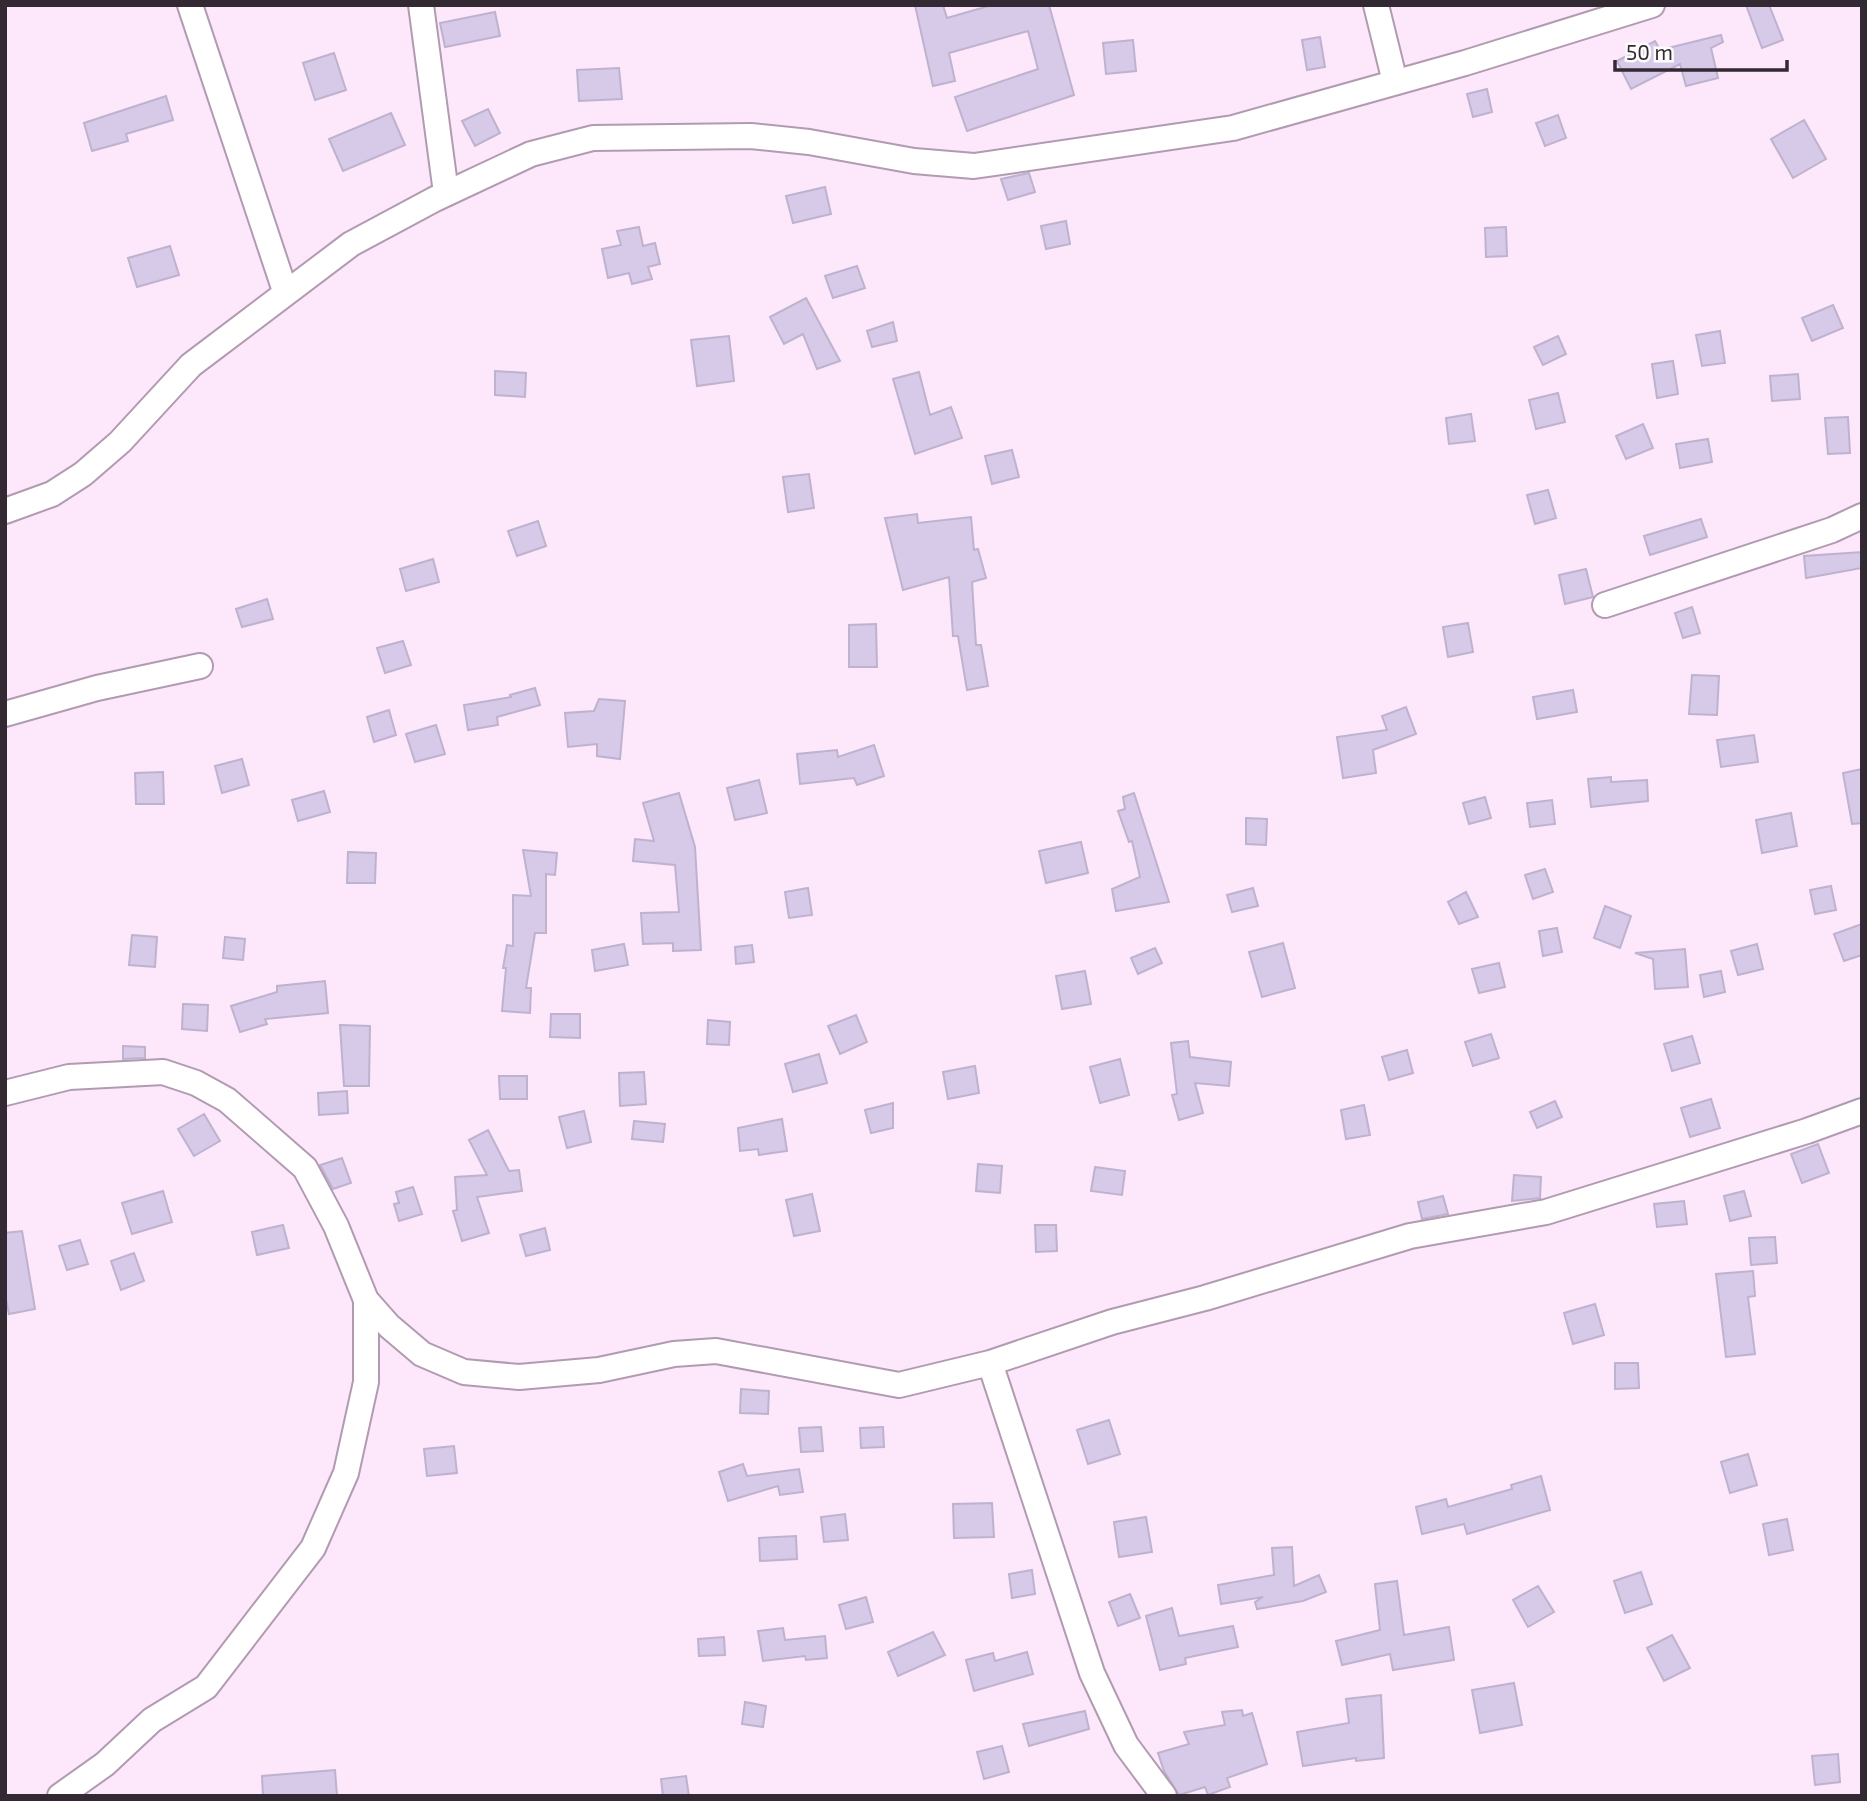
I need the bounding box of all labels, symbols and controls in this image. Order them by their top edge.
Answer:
scale bar [1615,28,1786,72]
text: 50 m [1626,39,1673,64]

